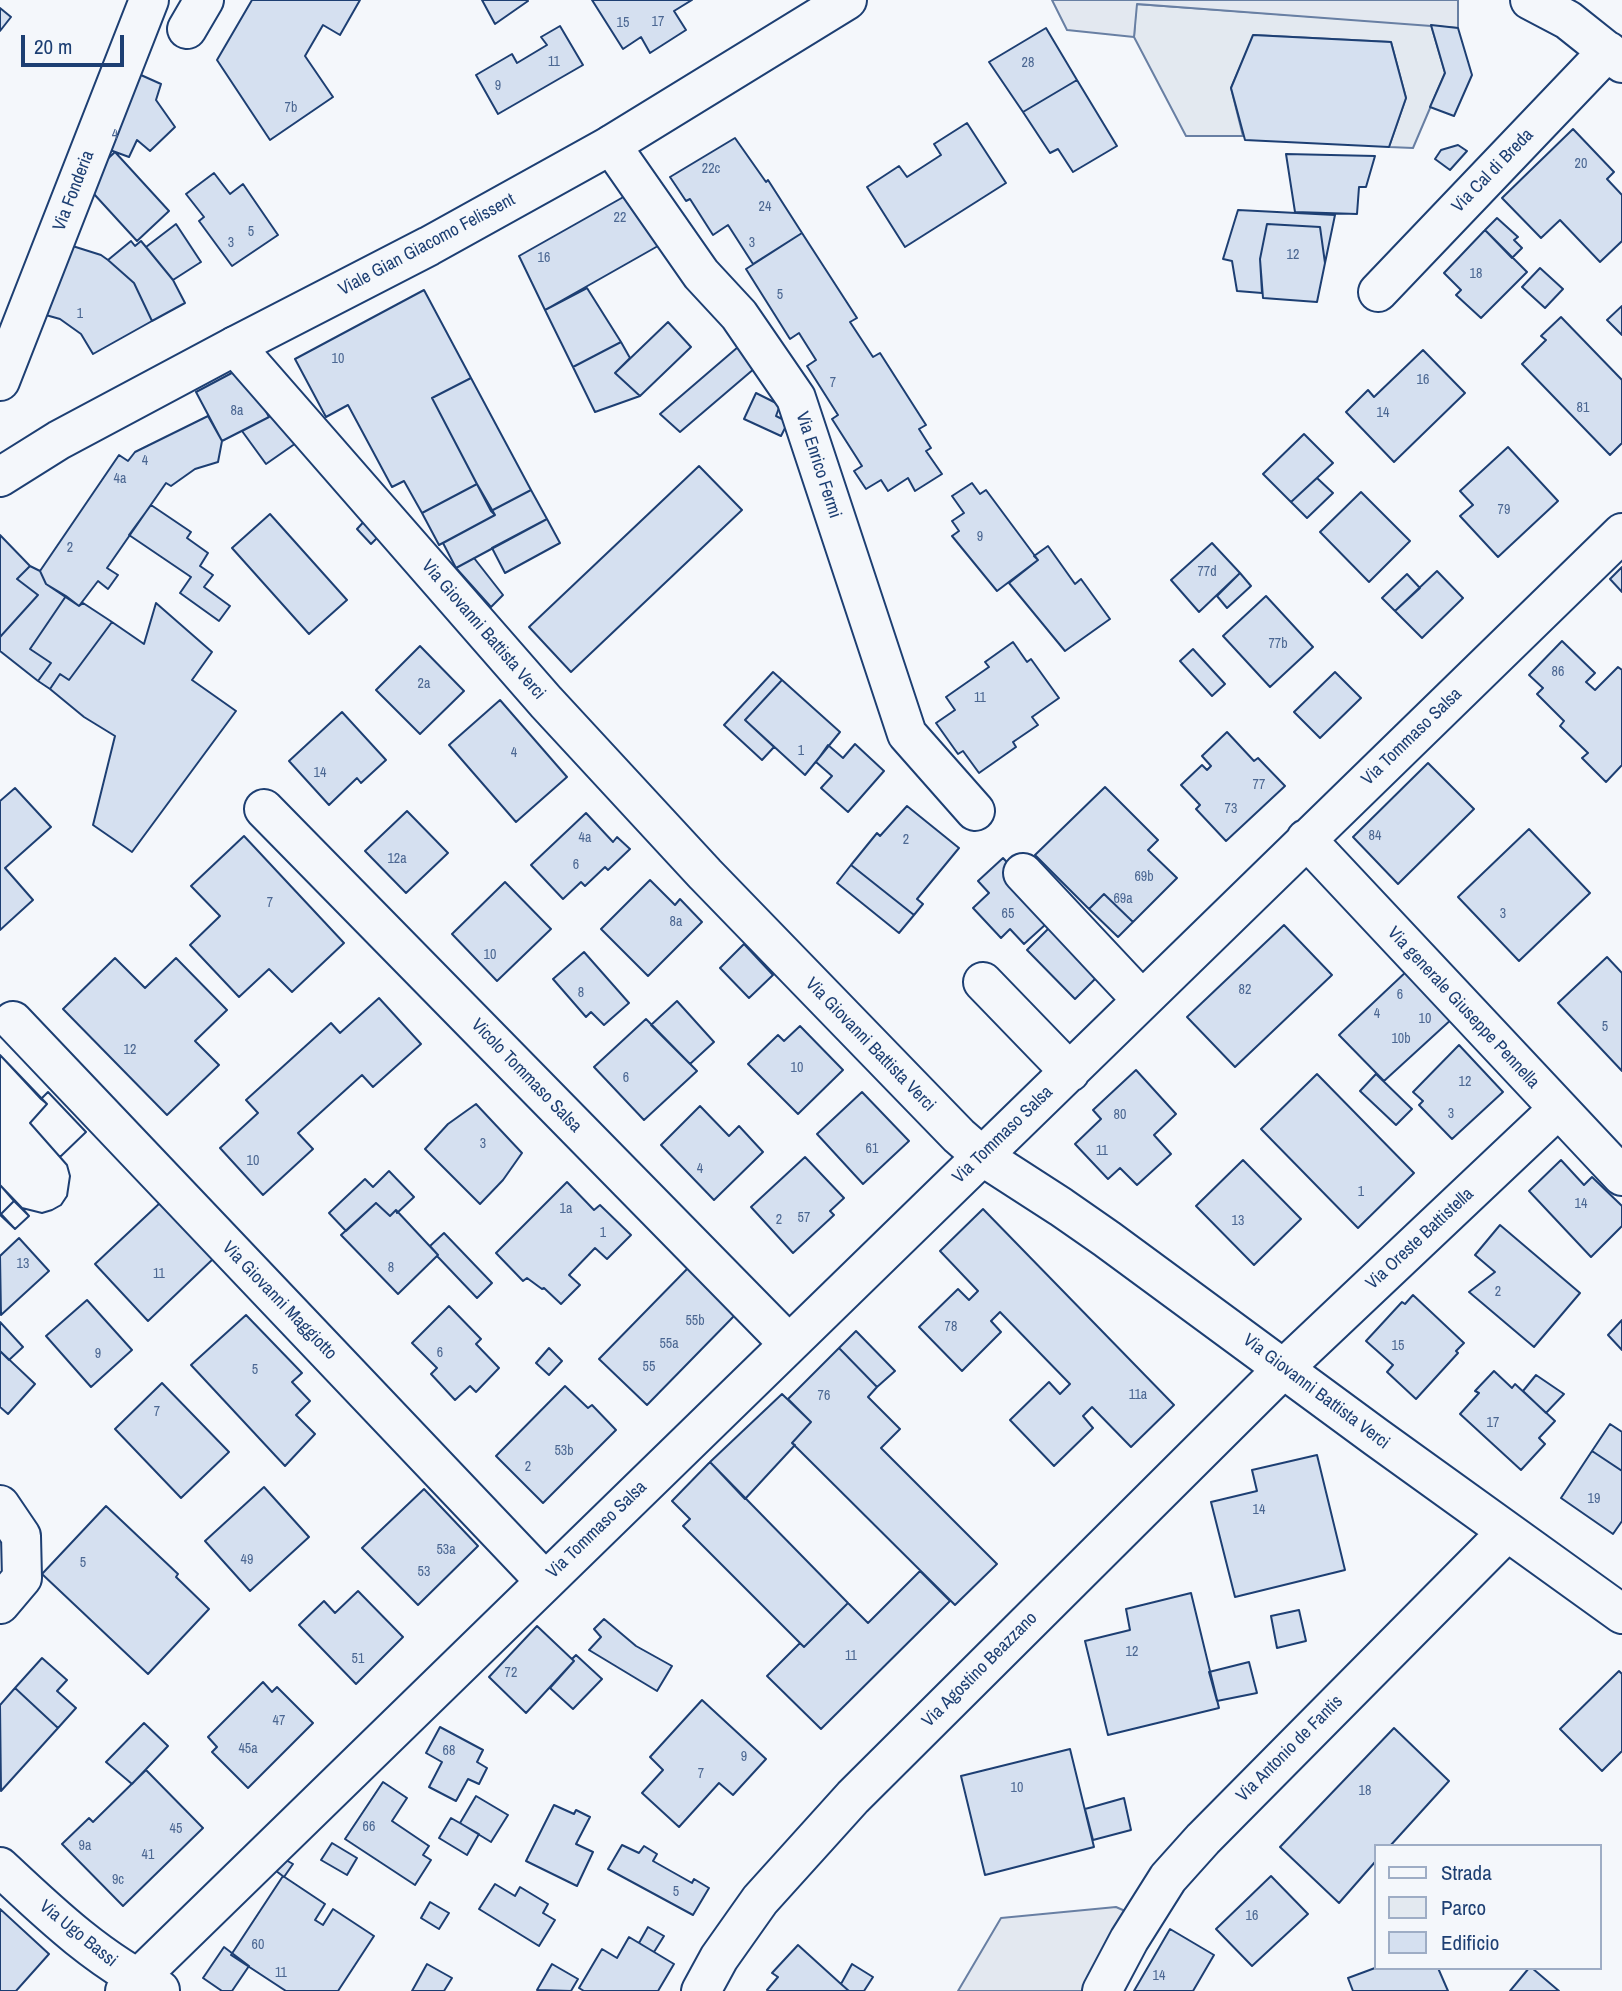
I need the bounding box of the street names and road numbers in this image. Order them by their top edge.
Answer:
street label: Via Cal di Breda [1448,125,1538,217]
street label: Via Fonderia [49,148,99,234]
street label: Viale Gian Giacomo Felissent [335,189,519,301]
street label: Via Enrico Fermi [791,409,845,521]
street label: Via Giovanni Battista Verci [417,556,549,704]
street label: Via Tommaso Salsa [1357,684,1467,790]
street label: Via generale Giuseppe Pennella [1382,923,1544,1093]
street label: Via Giovanni Battista Verci [800,974,940,1116]
street label: Vicolo Tommaso Salsa [466,1015,586,1137]
street label: Via Tommaso Salsa [948,1082,1058,1188]
street label: Via Oreste Battistella [1362,1184,1478,1294]
street label: Via Giovanni Maggiotto [217,1238,341,1364]
street label: Via Giovanni Battista Verci [1238,1330,1394,1454]
street label: Via Tommaso Salsa [542,1477,652,1583]
street label: Via Agostino Beazzano [918,1608,1042,1732]
street label: Via Antonio de Fantis [1232,1691,1348,1807]
street label: Via Ugo Bassi [35,1896,121,1972]

